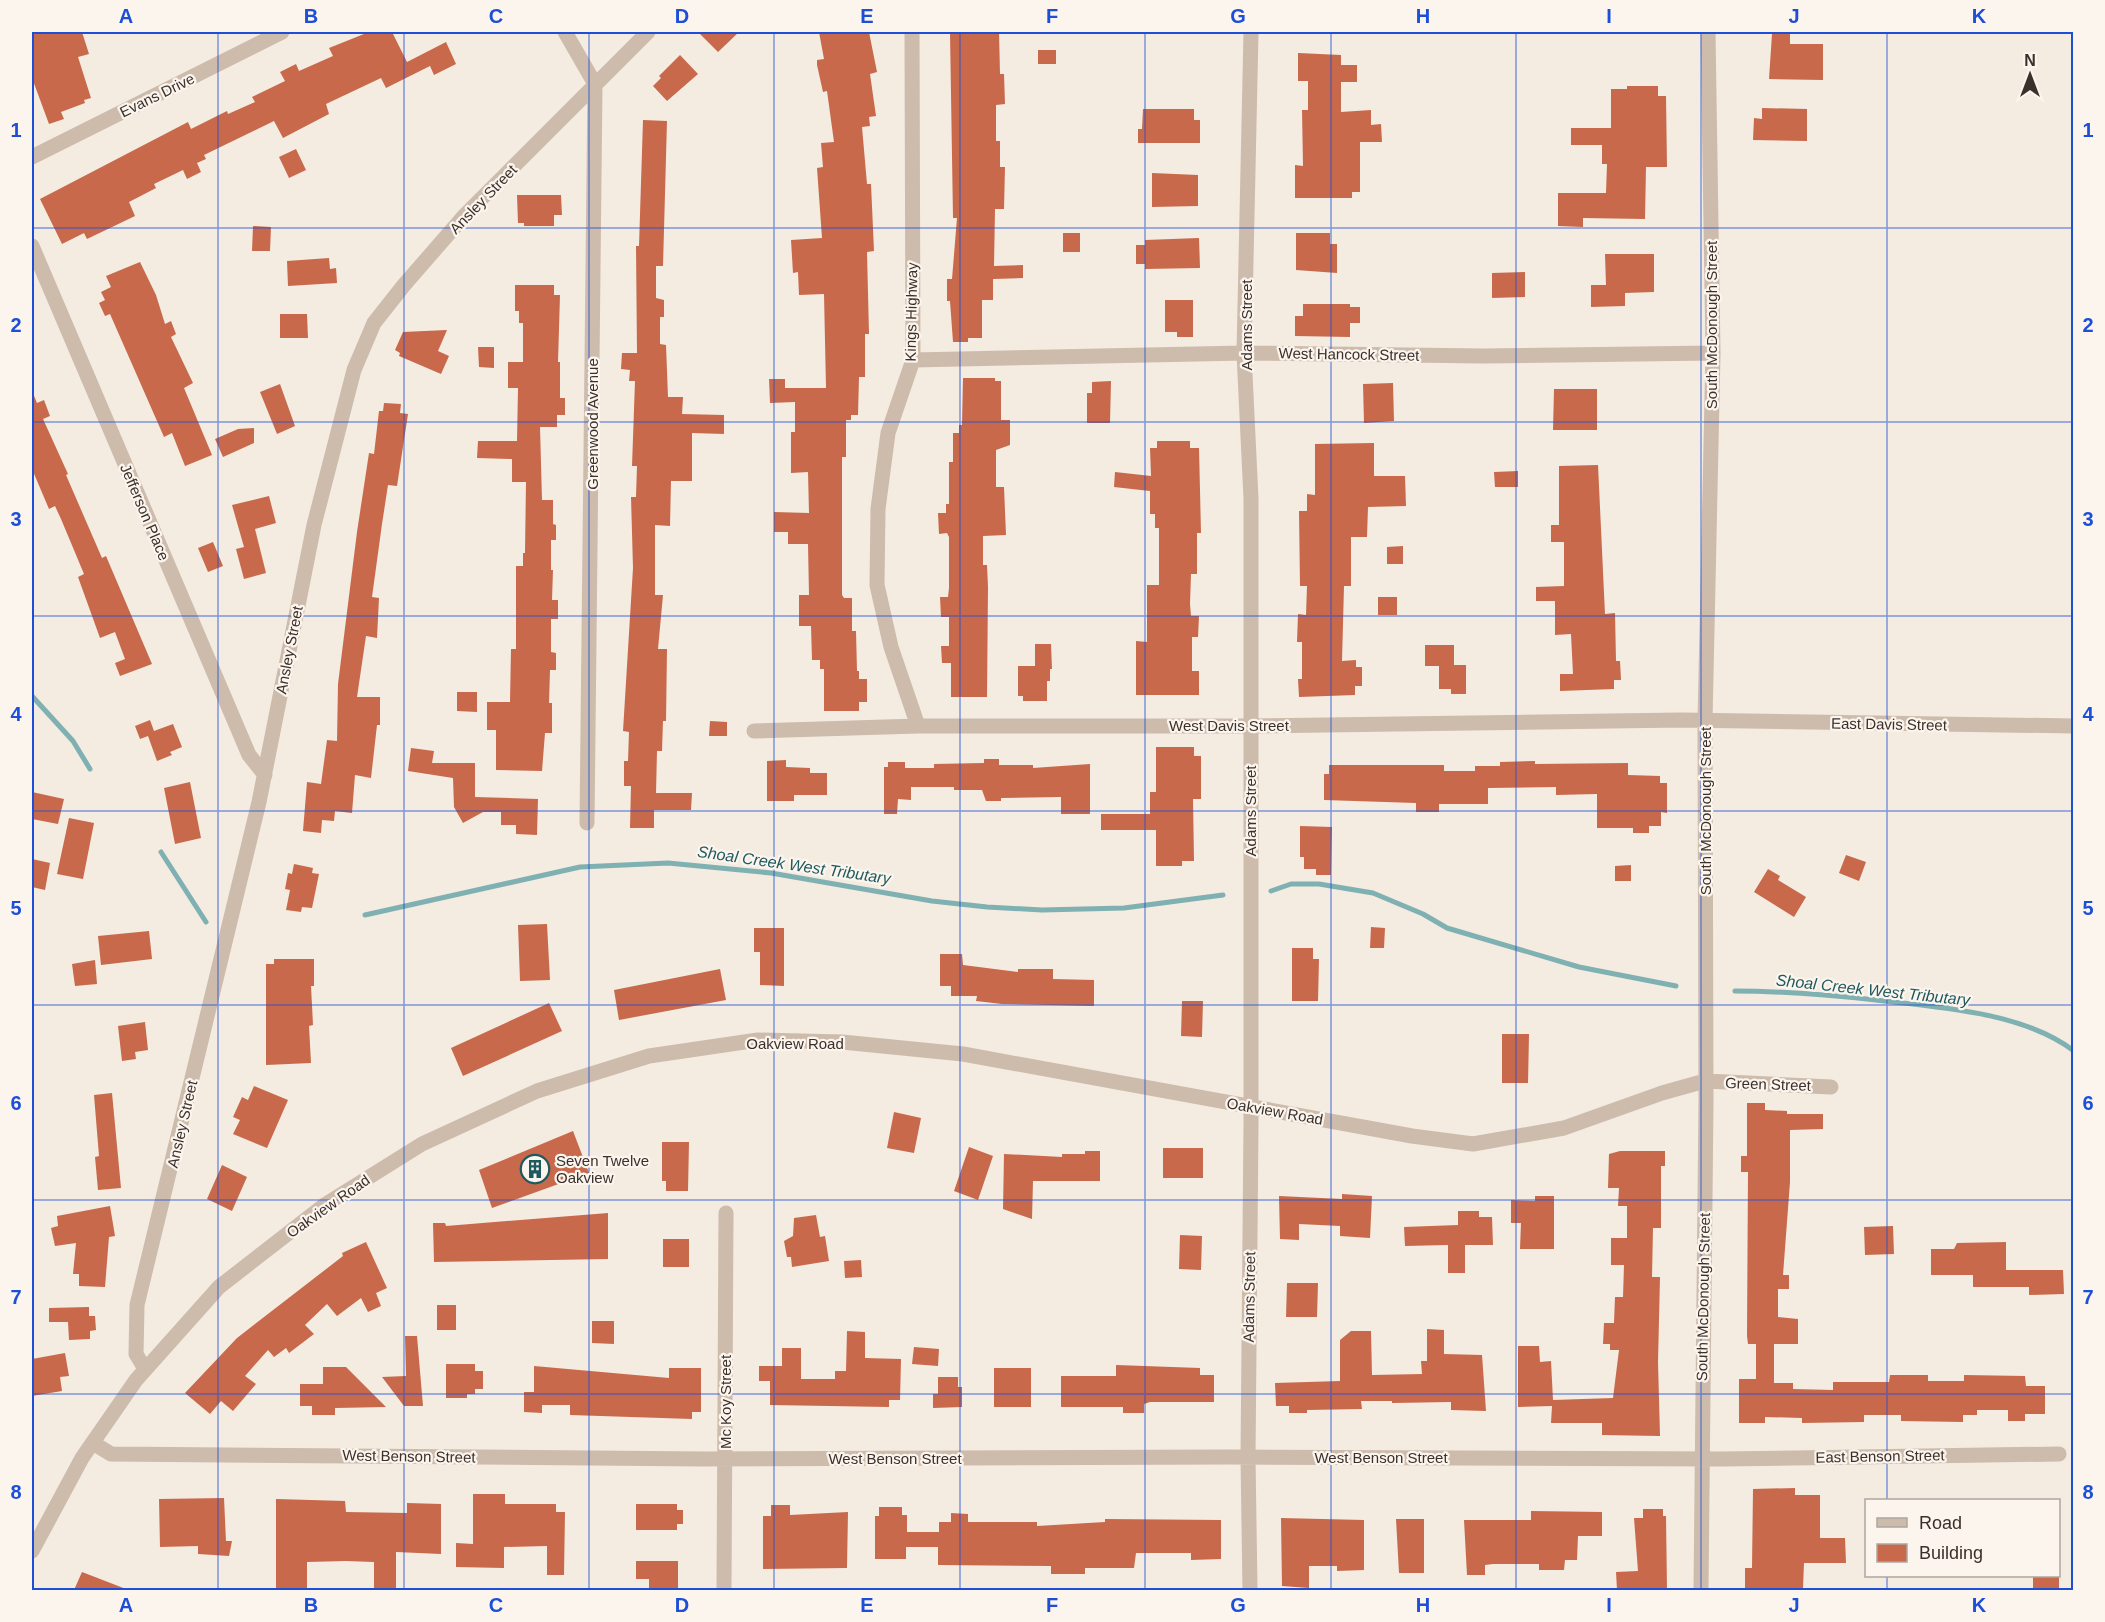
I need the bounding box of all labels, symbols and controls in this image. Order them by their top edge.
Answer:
text: A [119,5,133,27]
text: B [304,5,318,27]
text: C [489,5,503,27]
text: D [675,5,689,27]
text: E [860,5,874,27]
text: F [1046,5,1058,27]
text: G [1230,5,1246,27]
text: H [1416,5,1430,27]
text: I [1606,5,1612,27]
text: J [1788,5,1800,27]
text: K [1972,5,1987,27]
north arrow [2000,45,2060,105]
text: N [2024,52,2036,69]
street label: Evans Drive [117,70,197,120]
text: 1 [10,119,22,141]
text: 1 [2082,119,2094,141]
street label: Ansley Street [446,160,521,237]
street label: South McDonough Street [1703,240,1720,409]
street label: Kings Highway [902,262,920,362]
street label: Adams Street [1238,279,1255,370]
text: 2 [10,314,22,336]
text: 2 [2082,314,2094,336]
street label: West Hancock Street [1279,344,1420,364]
street label: Greenwood Avenue [584,358,601,490]
street label: Jefferson Place [117,461,173,563]
text: 3 [10,508,22,530]
text: 3 [2082,508,2094,530]
street label: Ansley Street [272,604,306,695]
text: 4 [10,703,22,725]
text: 4 [2082,703,2094,725]
street label: East Davis Street [1831,714,1948,734]
street label: West Davis Street [1169,717,1290,734]
street label: South McDonough Street [1697,726,1714,895]
street label: Adams Street [1242,765,1259,856]
water label: Shoal Creek West Tributary [696,843,893,887]
text: 5 [10,897,22,919]
text: 5 [2082,897,2094,919]
water label: Shoal Creek West Tributary [1775,971,1972,1009]
street label: Oakview Road [746,1035,844,1052]
street label: Green Street [1725,1074,1812,1094]
street label: Ansley Street [164,1078,201,1169]
text: 6 [10,1092,22,1114]
text: 6 [2082,1092,2094,1114]
street label: Oakview Road [1225,1094,1325,1128]
place label: Seven Twelve Oakview [556,1152,649,1186]
building icon: Seven Twelve Oakview [519,1153,551,1185]
street label: Oakview Road [283,1171,373,1241]
street label: South McDonough Street [1693,1212,1713,1381]
street label: Adams Street [1240,1251,1258,1343]
text: 7 [10,1286,22,1308]
text: 7 [2082,1286,2094,1308]
street label: Mc Koy Street [717,1354,734,1449]
street label: West Benson Street [342,1446,477,1466]
street label: East Benson Street [1815,1446,1946,1466]
street label: West Benson Street [1314,1449,1448,1466]
street label: West Benson Street [828,1450,962,1467]
text: 8 [10,1481,22,1503]
text: 8 [2082,1481,2094,1503]
legend [1865,1499,2060,1577]
text: Road [1919,1513,1962,1533]
text: Building [1919,1543,1983,1563]
text: A [119,1594,133,1616]
text: B [304,1594,318,1616]
text: C [489,1594,503,1616]
text: D [675,1594,689,1616]
text: E [860,1594,874,1616]
text: F [1046,1594,1058,1616]
text: G [1230,1594,1246,1616]
text: H [1416,1594,1430,1616]
text: I [1606,1594,1612,1616]
text: J [1788,1594,1800,1616]
text: K [1972,1594,1987,1616]

